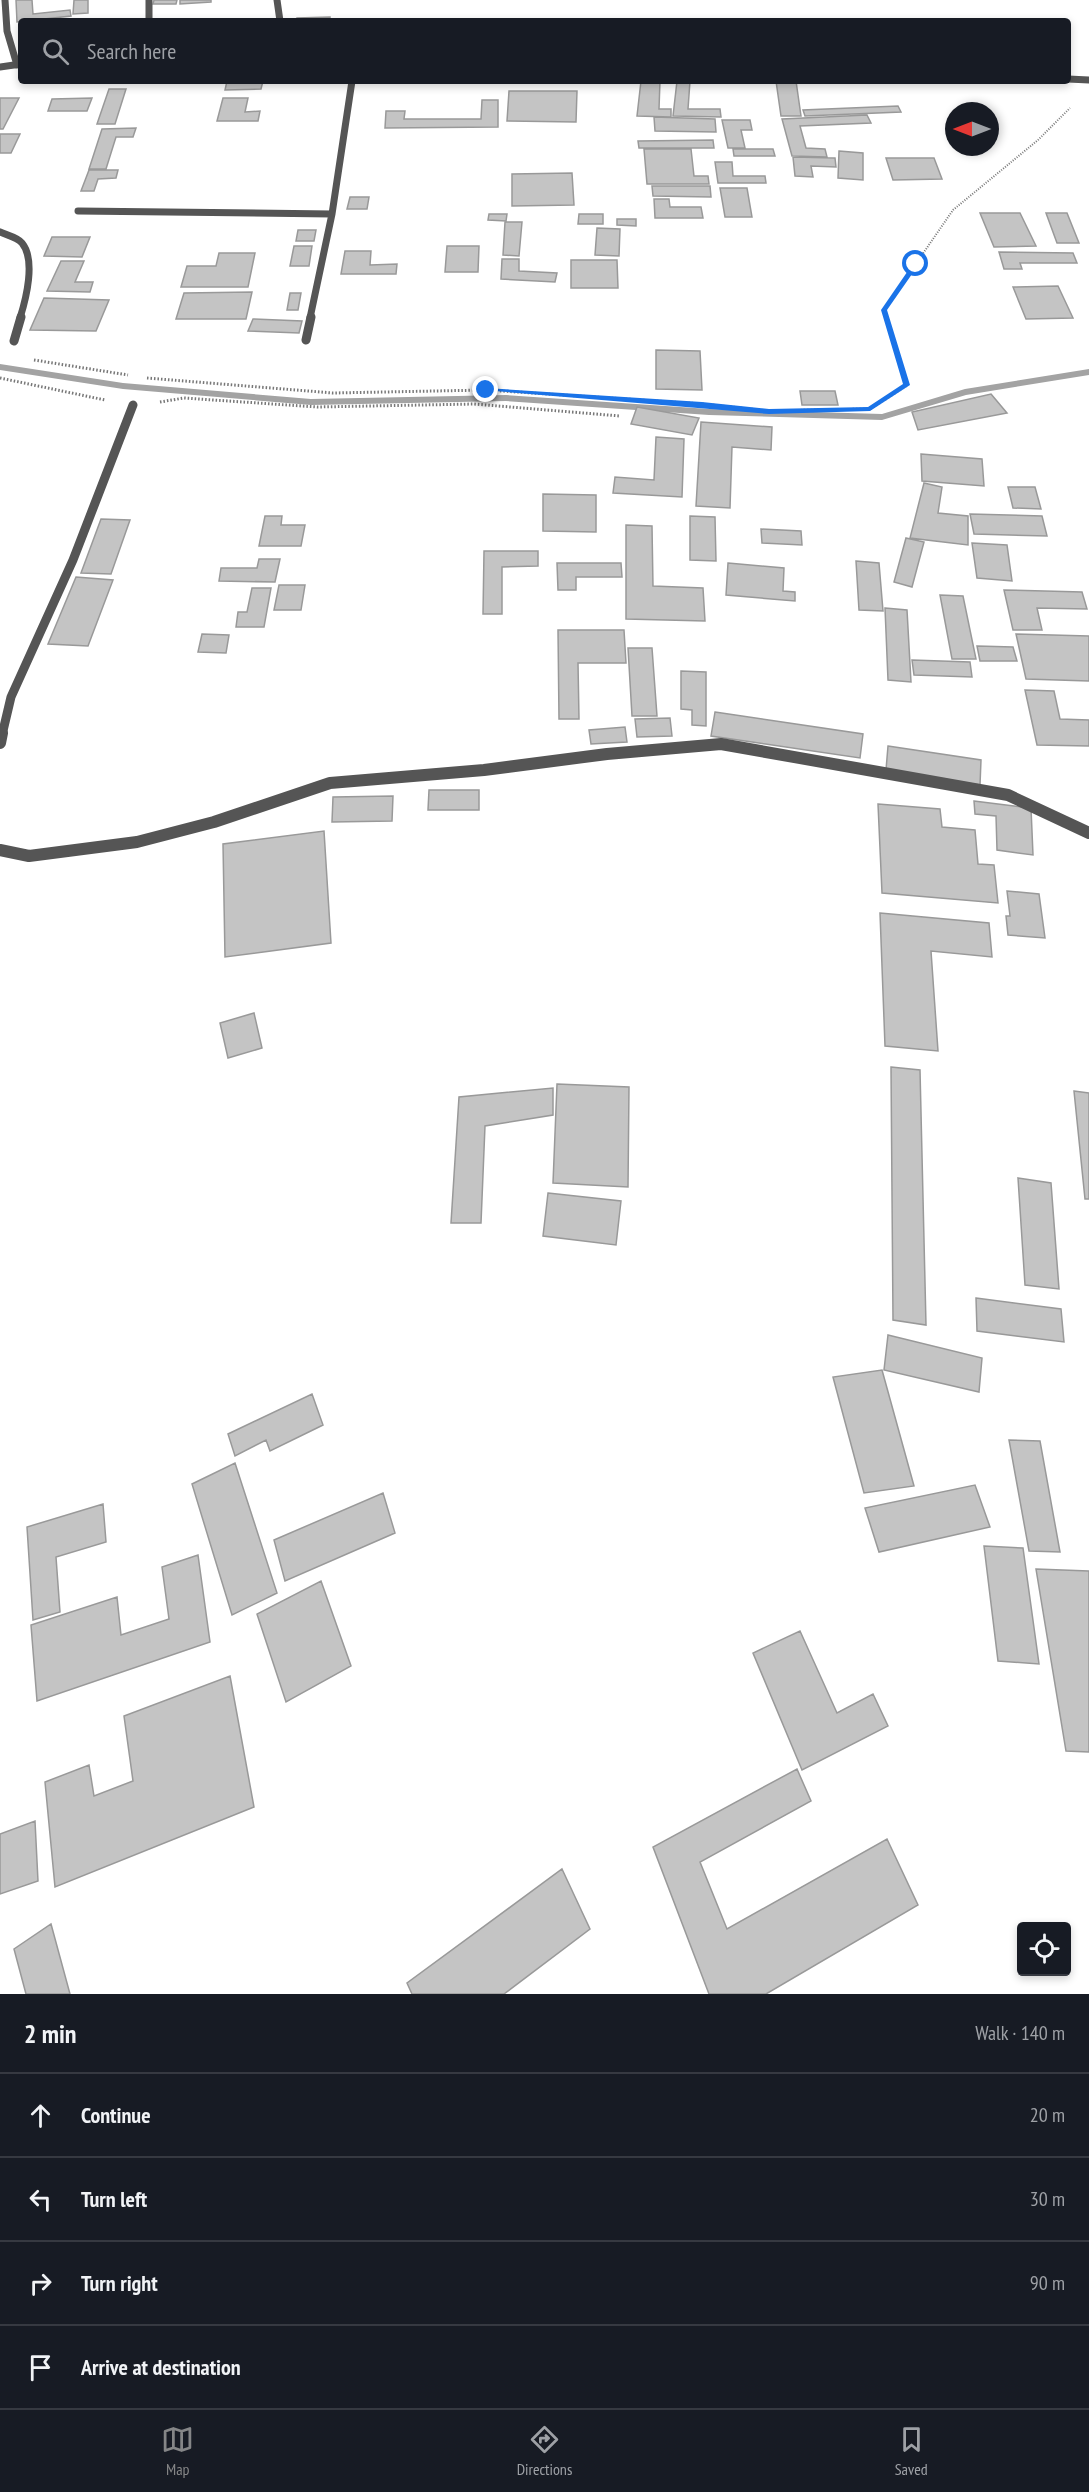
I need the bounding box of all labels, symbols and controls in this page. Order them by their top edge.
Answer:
search box [18,18,1071,84]
icon: search [39,35,72,68]
text: Search here [87,37,176,65]
north arrow [945,102,999,156]
route start [902,250,928,276]
route end [472,376,498,402]
map controls [1017,1922,1071,1976]
button: locate [1017,1922,1071,1976]
text: 2 min [24,2017,77,2050]
text: Walk · 140 m [975,2020,1065,2046]
icon: ahead [24,2099,57,2132]
text: Continue [81,2101,151,2129]
text: 20 m [1030,2102,1065,2128]
icon: left [24,2183,57,2216]
text: Turn left [81,2185,147,2213]
text: 30 m [1030,2186,1065,2212]
icon: right [24,2267,57,2300]
text: Turn right [81,2269,158,2297]
text: 90 m [1030,2270,1065,2296]
icon: arrive [24,2351,57,2384]
text: Arrive at destination [81,2353,241,2381]
tab: Map [161,2423,194,2479]
tab: Directions [517,2423,572,2479]
tab: Saved [895,2423,928,2479]

